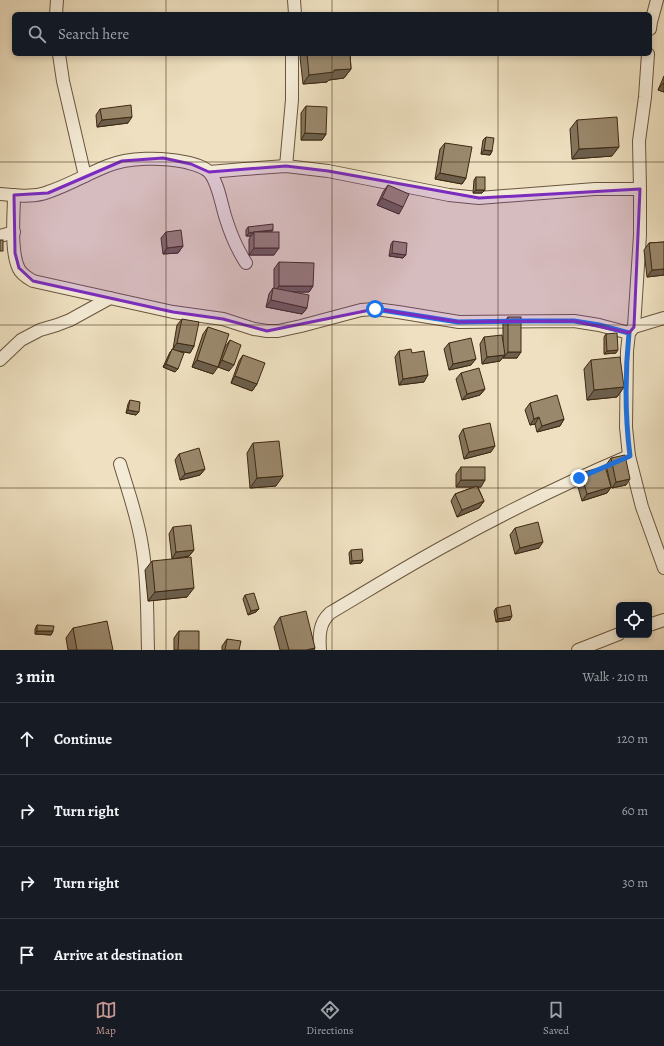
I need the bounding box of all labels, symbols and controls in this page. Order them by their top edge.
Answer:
search box [12,12,652,56]
icon: search [26,23,48,45]
text: Search here [58,24,129,44]
route start [366,300,384,318]
route end [570,469,588,487]
map controls [616,602,652,638]
button: locate [616,602,652,638]
text: 3 min [16,665,55,688]
text: Walk · 210 m [583,668,648,685]
icon: ahead [16,728,38,750]
text: Continue [54,729,112,749]
text: 120 m [617,730,648,747]
icon: right [16,800,38,822]
text: Turn right [54,801,119,821]
text: 60 m [622,802,648,819]
icon: right [16,872,38,894]
text: Turn right [54,873,119,893]
text: 30 m [622,874,648,891]
icon: arrive [16,944,38,966]
text: Arrive at destination [54,945,183,965]
tab: Map [95,999,117,1038]
tab: Directions [306,999,354,1038]
tab: Saved [543,999,569,1038]

